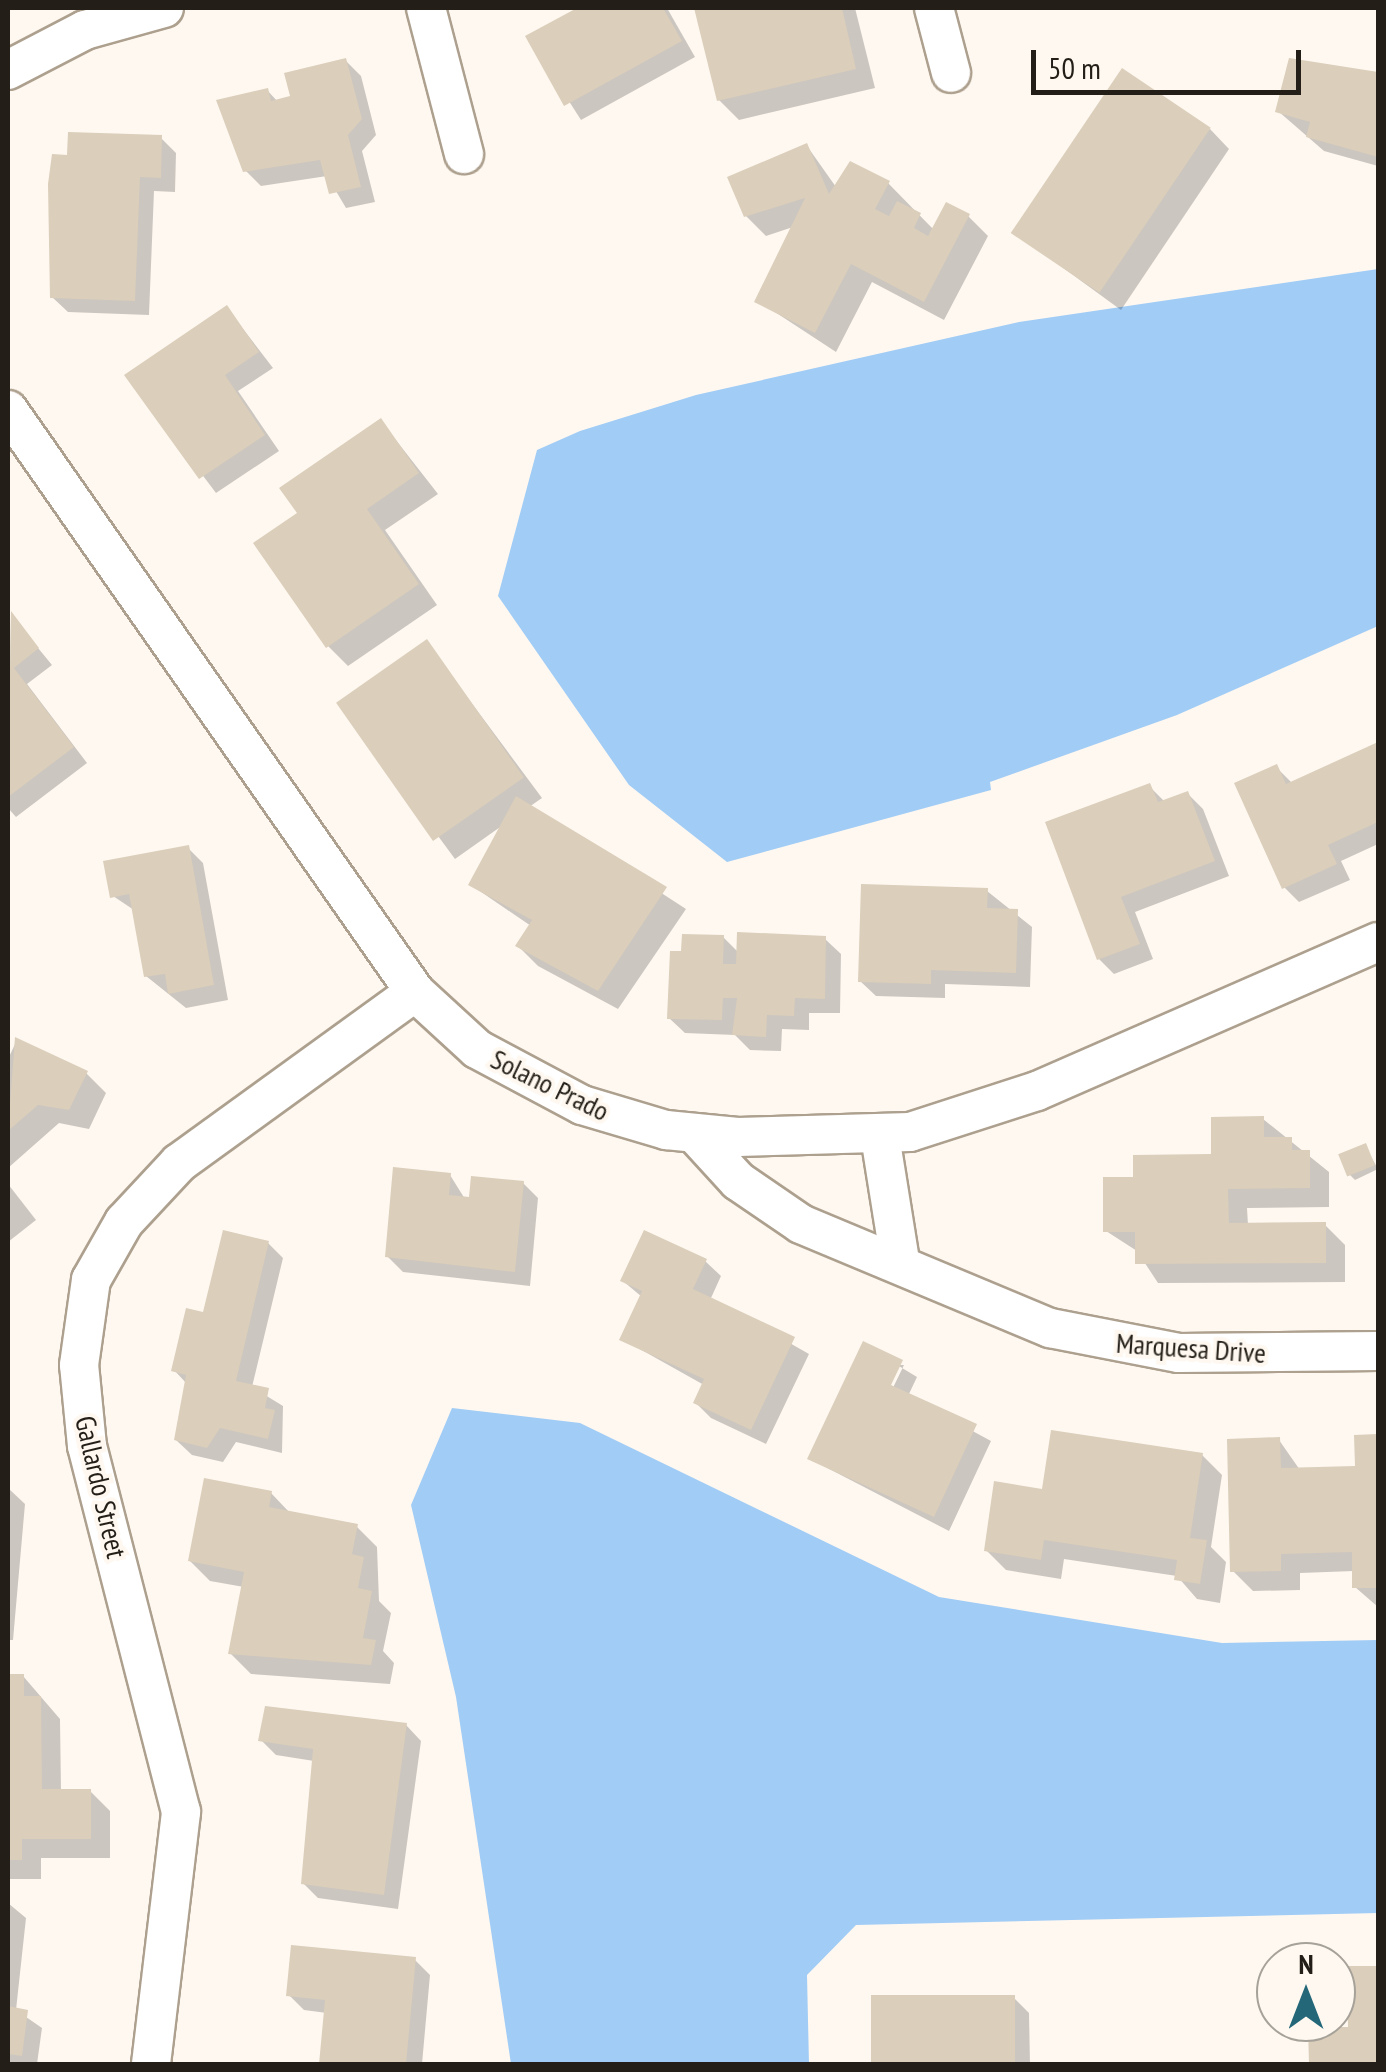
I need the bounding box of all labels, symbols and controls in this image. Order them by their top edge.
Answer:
scale bar [1036,30,1306,92]
text: 50 m [1048,48,1101,87]
street label: Solano Prado [486,1042,614,1128]
street label: Marquesa Drive [1115,1326,1267,1370]
street label: Gallardo Street [68,1413,134,1561]
north arrow [1256,1942,1356,2042]
text: N [1298,1945,1314,1982]

